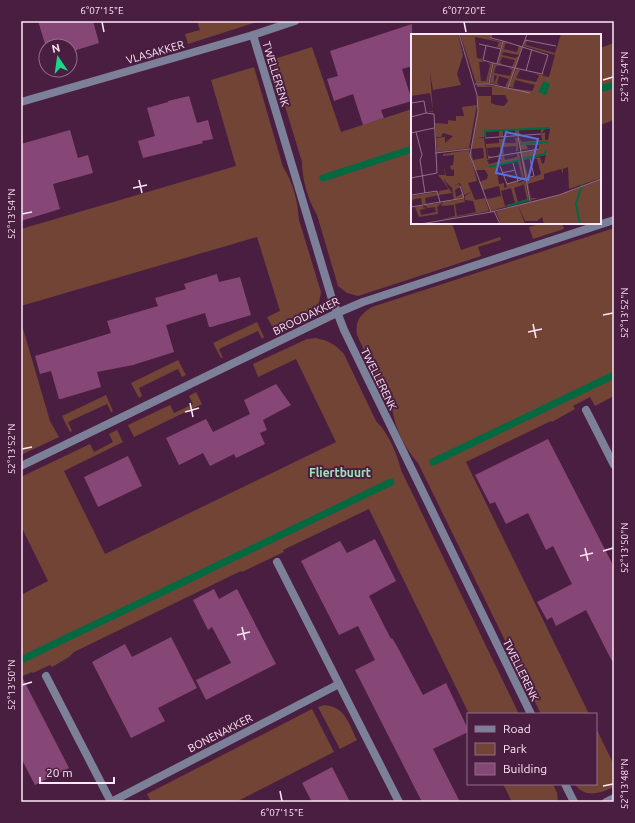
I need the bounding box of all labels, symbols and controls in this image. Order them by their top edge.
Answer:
text: 6°07'15"E [80,5,124,16]
text: 6°07'20"E [442,5,486,16]
inset map [411,34,601,224]
north arrow [38,38,78,78]
street label: VLASAKKER [125,38,185,66]
street label: TWELLERENK [260,40,292,108]
text: N [50,41,61,55]
text: 52°13'54"N [619,52,630,102]
text: 52°13'54"N [6,189,17,239]
text: 52°13'52"N [619,288,630,338]
street label: BROODAKKER [271,295,341,337]
street label: TWELLERENK [359,346,399,412]
text: 52°13'52"N [6,424,17,474]
district label: Fliertbuurt [309,466,371,479]
text: 52°13'50"N [619,523,630,573]
street label: TWELLERENK [501,637,541,703]
text: 52°13'50"N [6,660,17,710]
street label: BONENAKKER [186,711,254,754]
legend [467,713,597,785]
text: Road [503,722,531,735]
text: Park [503,742,527,755]
scale bar [40,759,114,785]
text: 52°13'48"N [619,759,630,809]
text: Building [503,762,547,775]
text: 20 m [46,766,73,779]
text: 6°07'15"E [260,807,304,818]

